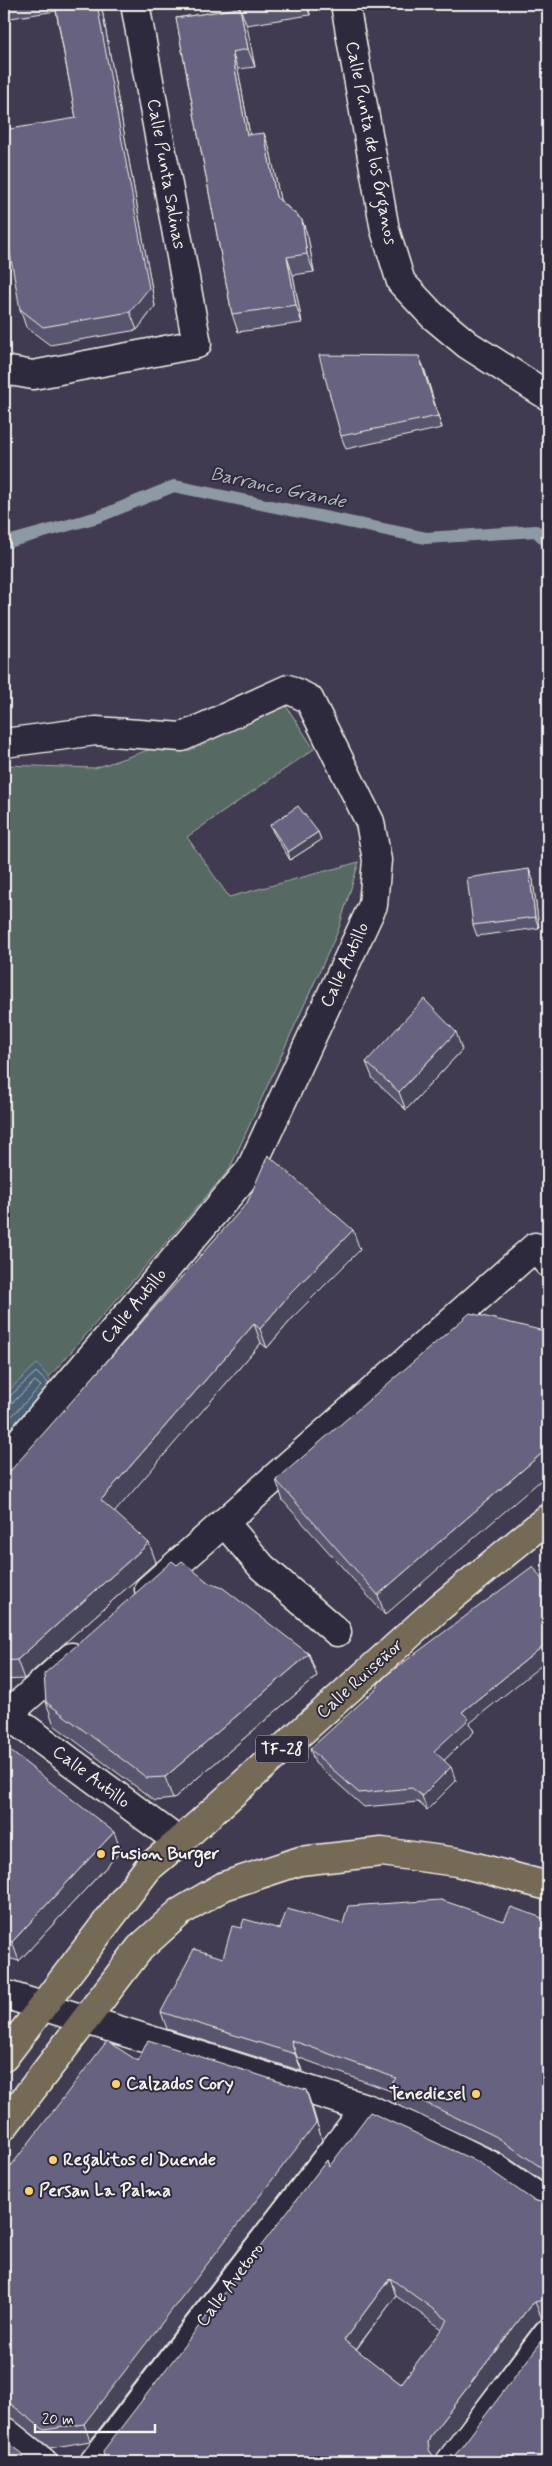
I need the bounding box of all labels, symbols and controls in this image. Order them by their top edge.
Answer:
street label: Calle Punta de los Órganos [338,39,403,247]
street label: Calle Punta Salinas [141,97,191,251]
water label: Barranco Grande [208,461,349,515]
street label: Calle Autillo [315,918,375,1012]
street label: Calle Autillo [95,1263,173,1349]
street label: Calle Ruiseñor [311,1633,409,1725]
road number: TF-28 [256,1736,308,1762]
street label: Calle Autillo [47,1740,135,1814]
place label: Fusion Burger [111,1842,220,1868]
marker: Fusion Burger [95,1848,107,1860]
place label: Calzados Cory [126,2072,234,2096]
marker: Calzados Cory [110,2078,122,2090]
place label: Tenediesel [389,2082,467,2106]
marker: Tenediesel [470,2088,482,2100]
place label: Regalitos el Duende [63,2148,216,2174]
marker: Regalitos el Duende [47,2154,59,2166]
place label: Persan La Palma [39,2179,171,2203]
marker: Persan La Palma [23,2185,35,2197]
street label: Calle Avetoro [191,2238,269,2332]
scale bar [35,2401,155,2433]
text: 20 m [42,2410,74,2430]

